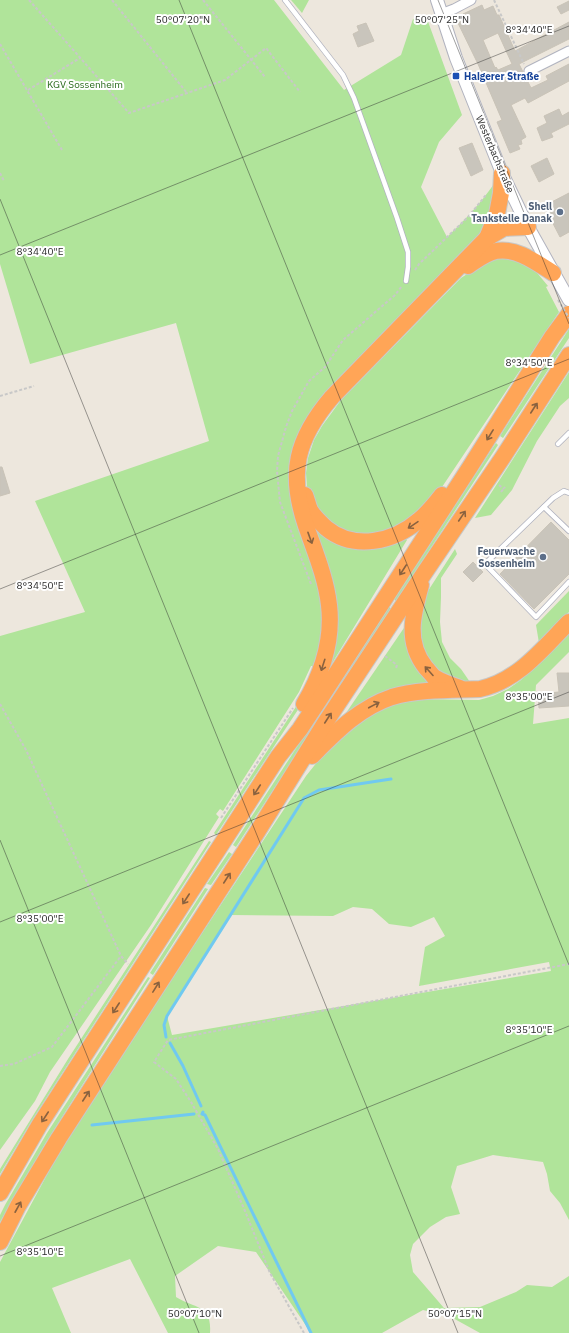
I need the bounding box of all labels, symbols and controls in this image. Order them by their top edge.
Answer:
text: 50°07'20"N [156,13,210,26]
text: 50°07'25"N [415,13,469,26]
text: 8°34'40"E [505,23,553,36]
place label: Haigerer Straße [464,70,539,83]
marker: Haigerer Straße [451,71,461,81]
park label: KGV Sossenheim [47,78,123,91]
street label: Westerbachstraße [473,113,517,195]
place label: Shell Tankstelle Danak [471,200,552,225]
marker: Shell Tankstelle Danak [555,207,565,217]
text: 8°34'40"E [16,245,64,258]
text: 8°34'50"E [505,356,553,369]
one-way arrow [530,403,538,414]
one-way arrow [486,429,494,440]
one-way arrow [458,511,466,522]
one-way arrow [407,521,419,529]
one-way arrow [307,532,315,544]
place label: Feuerwache Sossenheim [477,545,535,570]
marker: Feuerwache Sossenheim [538,552,548,562]
one-way arrow [399,565,407,576]
text: 8°34'50"E [16,579,64,592]
one-way arrow [319,658,326,671]
one-way arrow [425,666,434,676]
text: 8°35'00"E [505,690,553,703]
one-way arrow [368,700,380,708]
one-way arrow [323,713,332,724]
one-way arrow [253,784,261,796]
one-way arrow [224,872,232,884]
one-way arrow [182,893,190,904]
text: 8°35'00"E [16,912,64,925]
one-way arrow [153,981,161,993]
one-way arrow [111,1002,119,1014]
text: 8°35'10"E [505,1023,553,1036]
one-way arrow [82,1091,90,1102]
one-way arrow [40,1111,48,1123]
one-way arrow [15,1201,22,1213]
text: 8°35'10"E [16,1245,64,1258]
text: 50°07'10"N [168,1307,222,1320]
text: 50°07'15"N [428,1307,482,1320]

